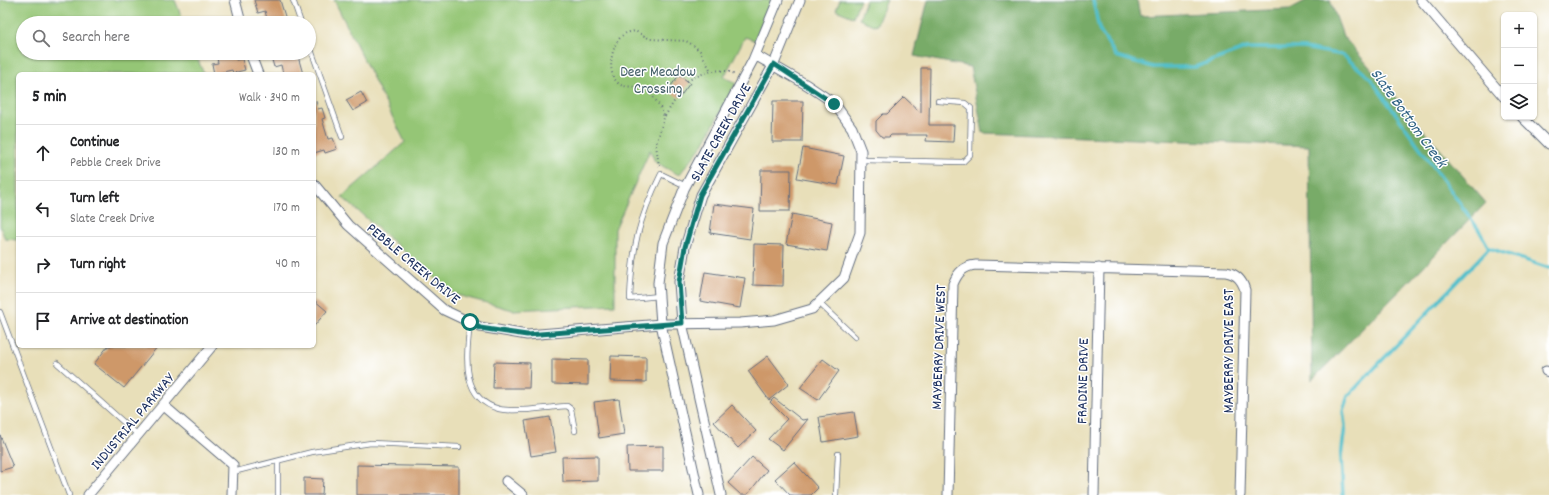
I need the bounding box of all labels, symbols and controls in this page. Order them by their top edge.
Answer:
map controls [1501,12,1537,120]
button: + [1501,12,1537,48]
search box [16,16,316,60]
icon: search [30,27,52,49]
text: Search here [62,27,130,49]
button: − [1501,48,1537,84]
park label: Deer Meadow Crossing [620,62,696,101]
water label: Slate Bottom Creek [1364,64,1453,174]
street label: SLATE CREEK DRIVE [686,80,758,186]
button: layers [1501,84,1537,120]
text: 5 min [32,86,66,110]
text: Walk · 340 m [239,89,300,108]
route end [825,95,843,113]
text: Continue [70,132,119,154]
icon: ahead [32,142,54,164]
text: 130 m [272,143,300,162]
text: Pebble Creek Drive [70,154,161,173]
text: Turn left [70,188,119,210]
icon: left [32,198,54,220]
text: 170 m [273,199,300,218]
text: Slate Creek Drive [70,210,154,229]
street label: PEBBLE CREEK DRIVE [361,219,465,311]
icon: right [32,254,54,276]
text: Turn right [70,254,126,276]
text: 40 m [276,255,300,274]
street label: MAYBERRY DRIVE WEST [927,284,953,410]
street label: MAYBERRY DRIVE EAST [1219,289,1241,413]
icon: arrive [32,310,54,332]
text: Arrive at destination [70,310,188,332]
route start [461,313,479,331]
street label: FRADINE DRIVE [1072,338,1096,424]
street label: INDUSTRIAL PARKWAY [86,369,181,476]

